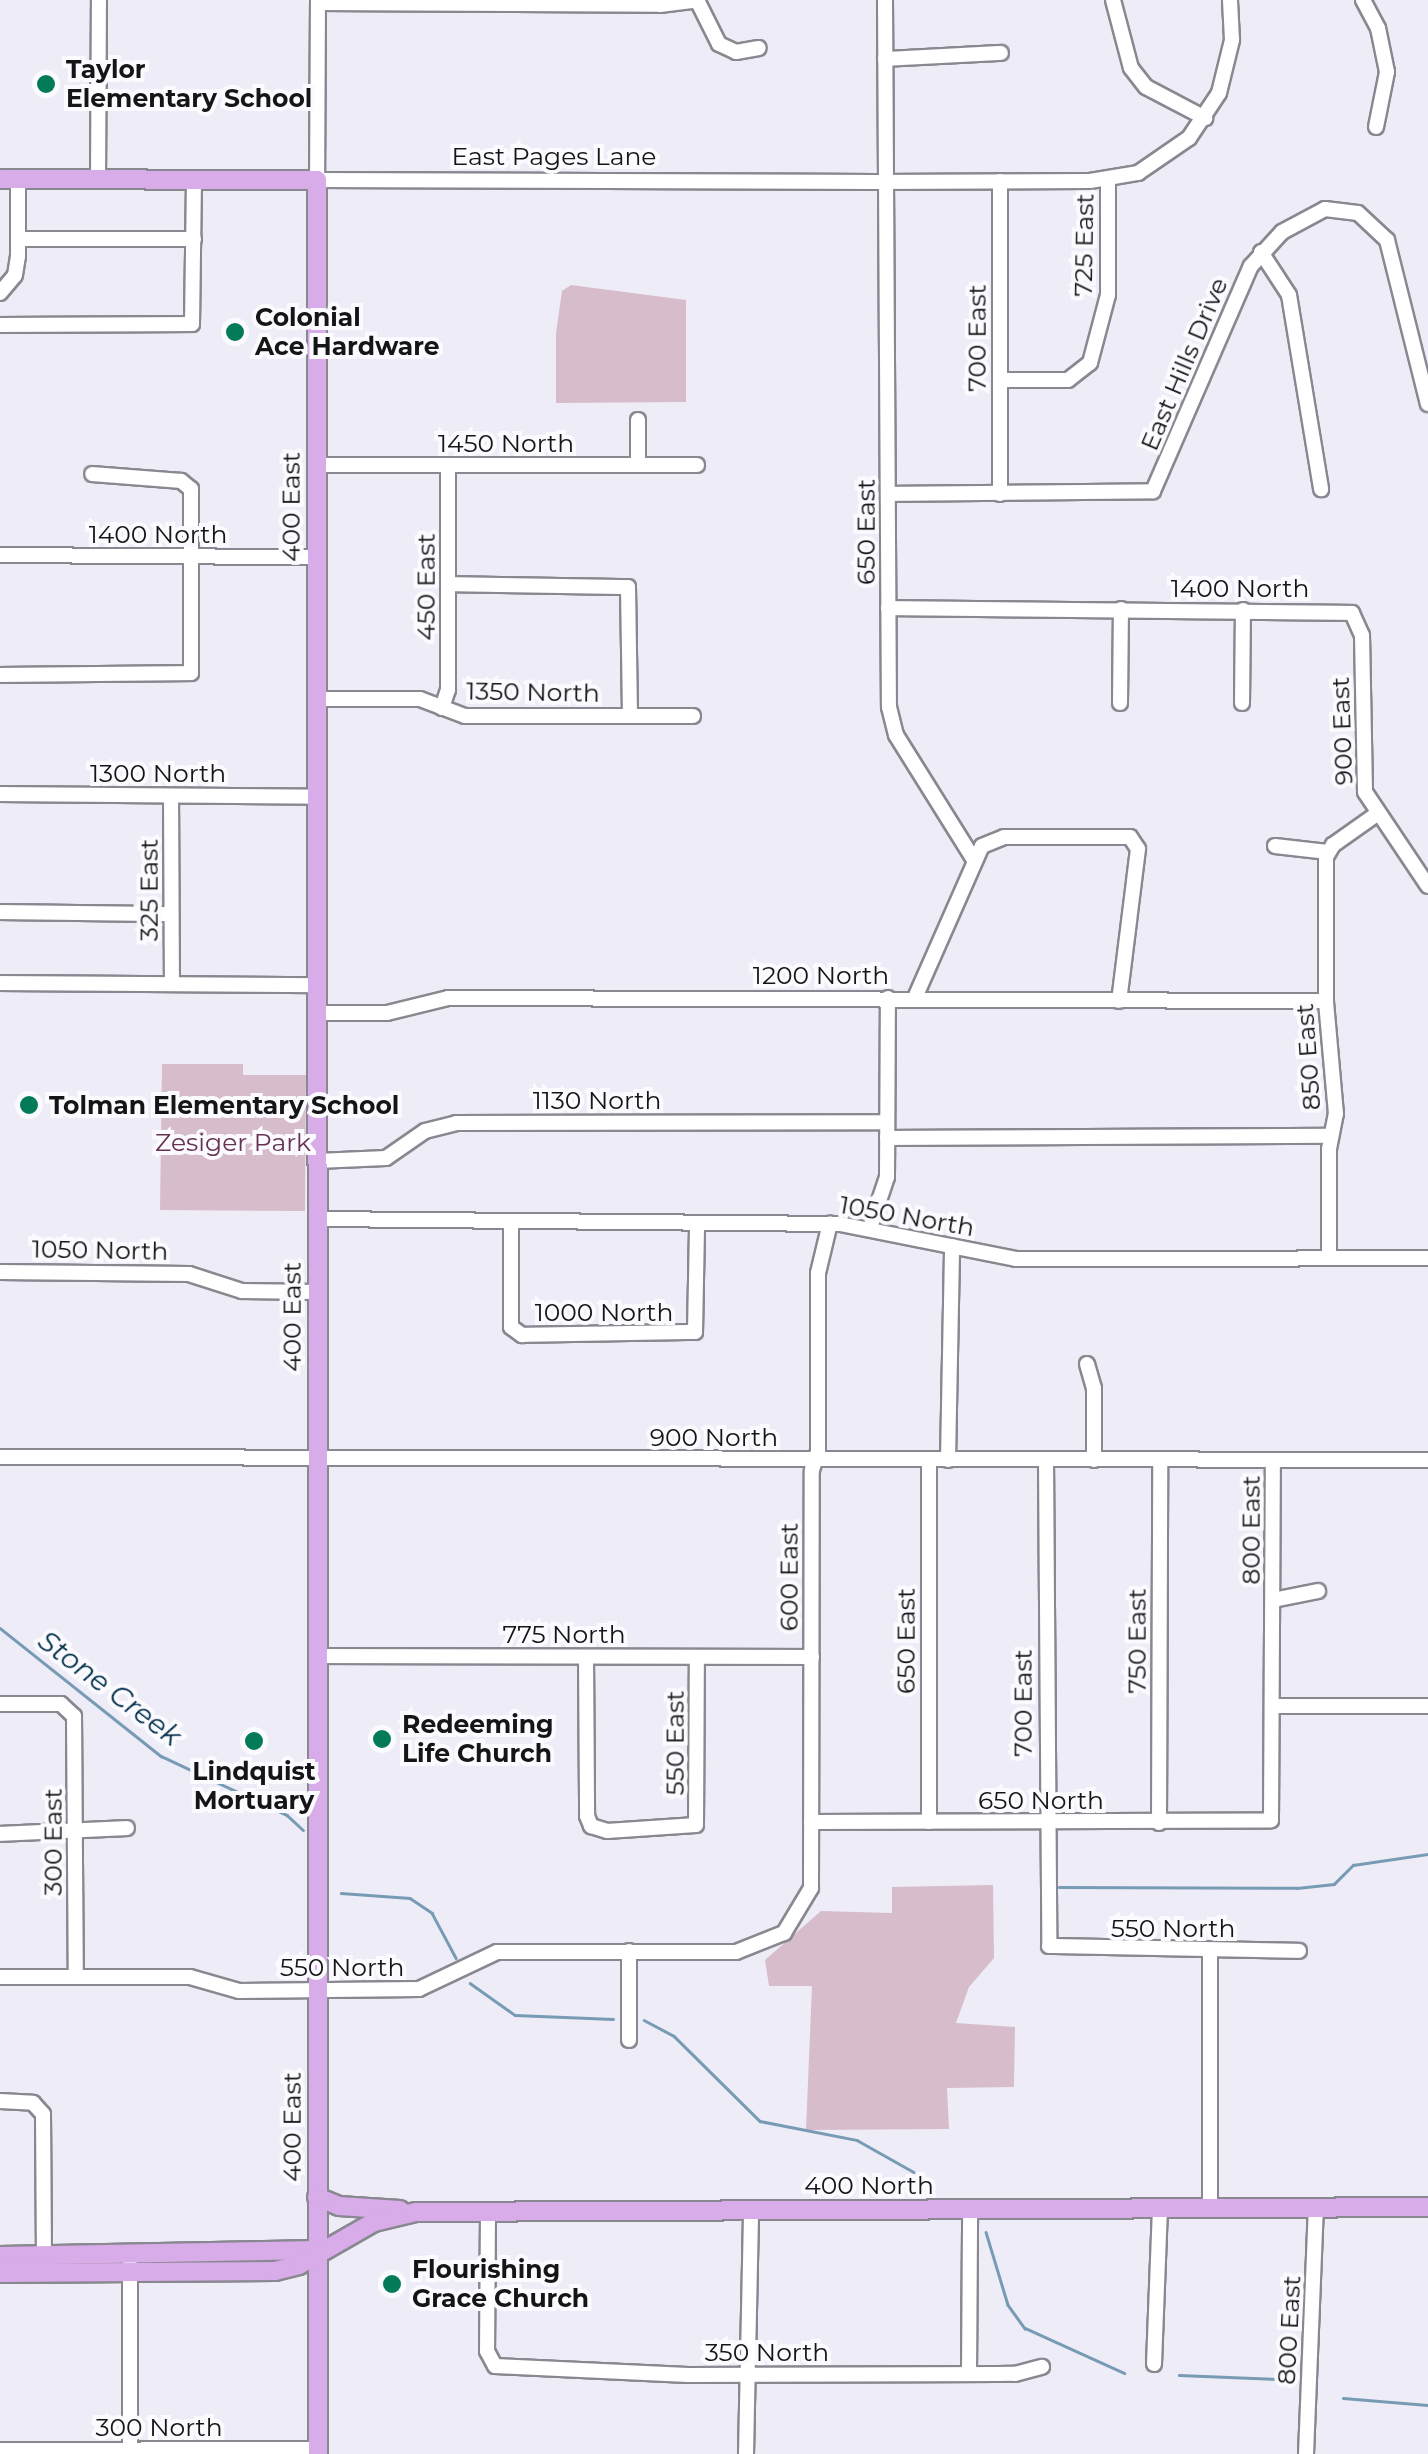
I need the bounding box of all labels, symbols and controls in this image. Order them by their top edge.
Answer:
place label: Taylor Elementary School [66,55,312,114]
marker: Taylor Elementary School [35,73,57,95]
street label: East Pages Lane [452,141,656,171]
street label: 725 East [1068,193,1100,297]
street label: East Hills Drive [1134,273,1234,455]
street label: 700 East [962,284,992,392]
place label: Colonial Ace Hardware [255,303,440,362]
marker: Colonial Ace Hardware [224,321,246,343]
street label: 1450 North [438,428,574,458]
street label: 400 East [276,452,306,562]
street label: 650 East [851,479,881,585]
street label: 1400 North [89,519,227,549]
street label: 450 East [411,533,441,641]
street label: 1400 North [1171,573,1309,603]
street label: 1350 North [466,676,600,708]
street label: 900 East [1325,676,1359,786]
street label: 1300 North [90,758,226,788]
street label: 325 East [134,839,164,941]
street label: 1200 North [753,960,889,990]
street label: 850 East [1289,1003,1327,1111]
street label: 1130 North [533,1085,661,1115]
place label: Tolman Elementary School [49,1090,399,1120]
marker: Tolman Elementary School [18,1094,40,1116]
park label: Zesiger Park [155,1127,311,1157]
street label: 1050 North [837,1189,977,1243]
street label: 1050 North [32,1234,168,1266]
street label: 400 East [277,1262,307,1372]
street label: 1000 North [535,1297,673,1327]
street label: 900 North [650,1422,778,1452]
street label: 800 East [1236,1475,1266,1585]
street label: 600 East [774,1523,804,1631]
street label: 650 East [891,1588,921,1694]
street label: 750 East [1122,1588,1152,1694]
street label: 775 North [502,1619,626,1649]
water label: Stone Creek [32,1623,188,1753]
street label: 700 East [1008,1649,1038,1757]
street label: 550 East [660,1691,690,1795]
place label: Redeeming Life Church [402,1710,554,1769]
marker: Redeeming Life Church [371,1728,393,1750]
marker: Lindquist Mortuary [243,1730,265,1752]
place label: Lindquist Mortuary [192,1757,316,1816]
street label: 650 North [978,1785,1104,1815]
street label: 300 East [38,1788,68,1896]
street label: 550 North [1111,1913,1235,1943]
street label: 550 North [280,1952,404,1982]
street label: 400 East [277,2072,307,2182]
street label: 400 North [804,2170,934,2200]
place label: Flourishing Grace Church [412,2255,589,2314]
marker: Flourishing Grace Church [381,2273,403,2295]
street label: 800 East [1271,2275,1307,2385]
street label: 350 North [705,2337,829,2367]
street label: 300 North [95,2412,223,2442]

